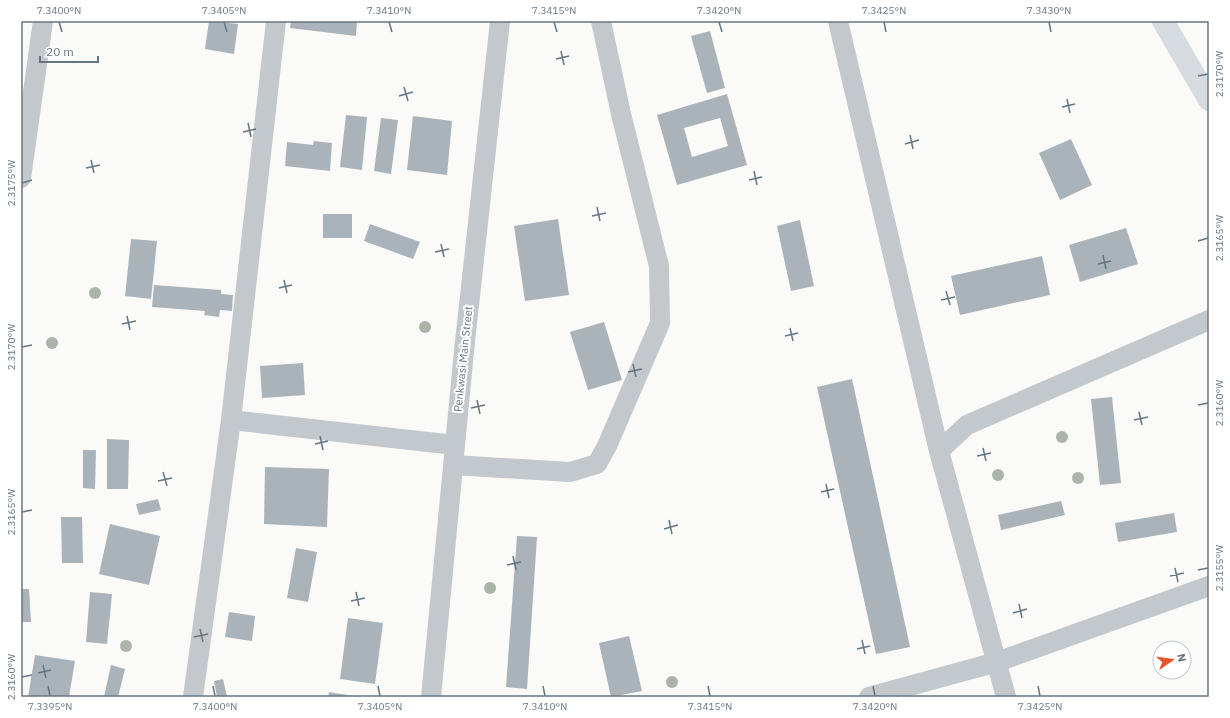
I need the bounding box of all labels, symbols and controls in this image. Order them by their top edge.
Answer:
text: 7.3400°N [37,4,81,17]
text: 7.3405°N [202,4,246,17]
text: 7.3410°N [367,4,411,17]
text: 7.3415°N [532,4,576,17]
text: 7.3420°N [697,4,741,17]
text: 7.3425°N [862,4,906,17]
text: 7.3430°N [1027,4,1071,17]
scale bar [40,38,98,64]
text: 20 m [46,44,74,59]
text: 2.3170°W [1213,51,1226,97]
text: 2.3175°W [5,160,18,206]
text: 2.3165°W [1213,215,1226,261]
street label: Penkwasi Main Street [450,305,476,412]
text: 2.3170°W [5,324,18,370]
text: 2.3160°W [1213,380,1226,426]
text: 2.3165°W [5,489,18,535]
text: 2.3155°W [1213,545,1226,591]
north arrow [1152,640,1192,680]
text: N [1174,652,1189,663]
text: 2.3160°W [5,654,18,700]
text: 7.3395°N [28,700,72,713]
text: 7.3400°N [193,700,237,713]
text: 7.3405°N [358,700,402,713]
text: 7.3410°N [523,700,567,713]
text: 7.3415°N [688,700,732,713]
text: 7.3420°N [853,700,897,713]
text: 7.3425°N [1018,700,1062,713]

